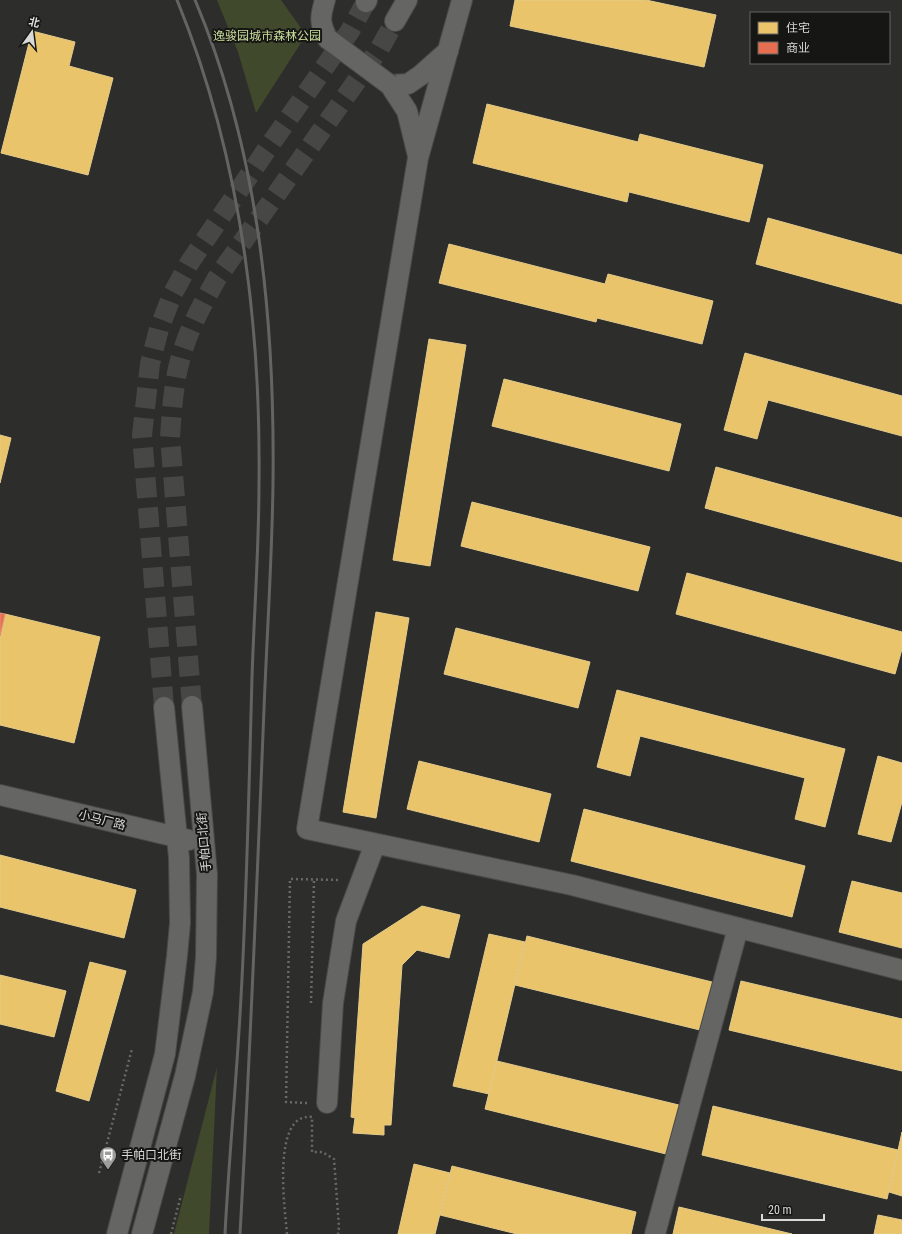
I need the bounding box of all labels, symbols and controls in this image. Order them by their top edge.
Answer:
north arrow [12,12,52,52]
legend [750,12,890,64]
text: 北 [27,15,41,30]
text: 住宅 [786,21,810,35]
park label: 逸骏园城市森林公园 [213,29,321,43]
text: 商业 [786,41,810,55]
street label: 小马厂路 [77,807,127,833]
street label: 手帕口北街 [194,811,214,873]
bus stop icon: 手帕口北街 [98,1145,118,1170]
place label: 手帕口北街 [121,1148,181,1162]
scale bar [762,1196,824,1222]
text: 20 m [768,1203,792,1217]

